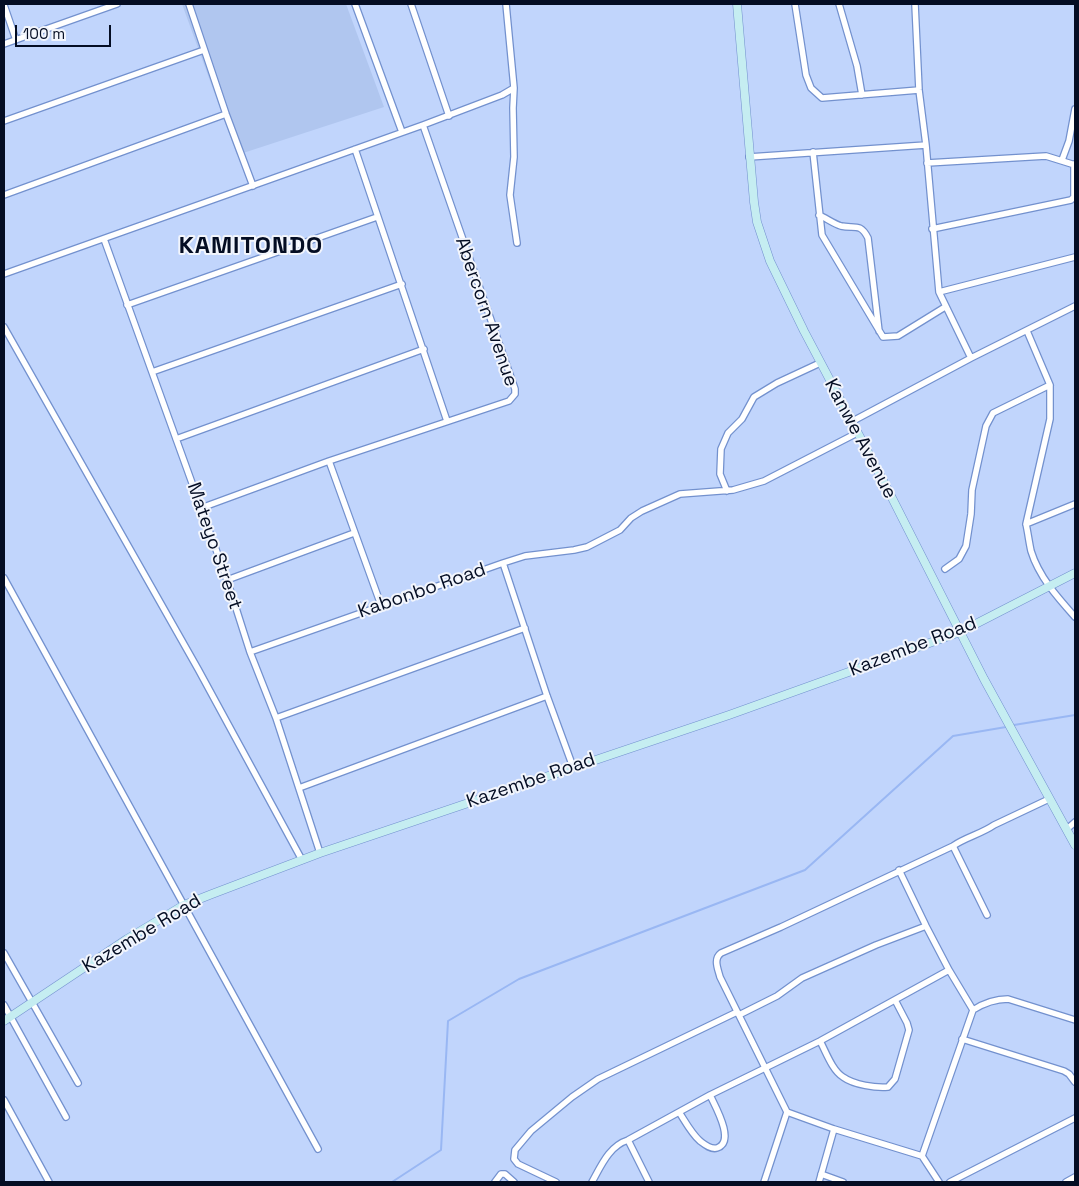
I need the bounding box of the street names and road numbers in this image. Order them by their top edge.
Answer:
street label: Abercorn Avenue [450,234,522,390]
street label: Kanwe Avenue [819,375,901,503]
street label: Mateyo Street [182,480,246,612]
street label: Kabonbo Road [355,558,489,624]
street label: Kazembe Road [846,612,980,682]
street label: Kazembe Road [464,748,598,814]
street label: Kazembe Road [78,890,206,978]

